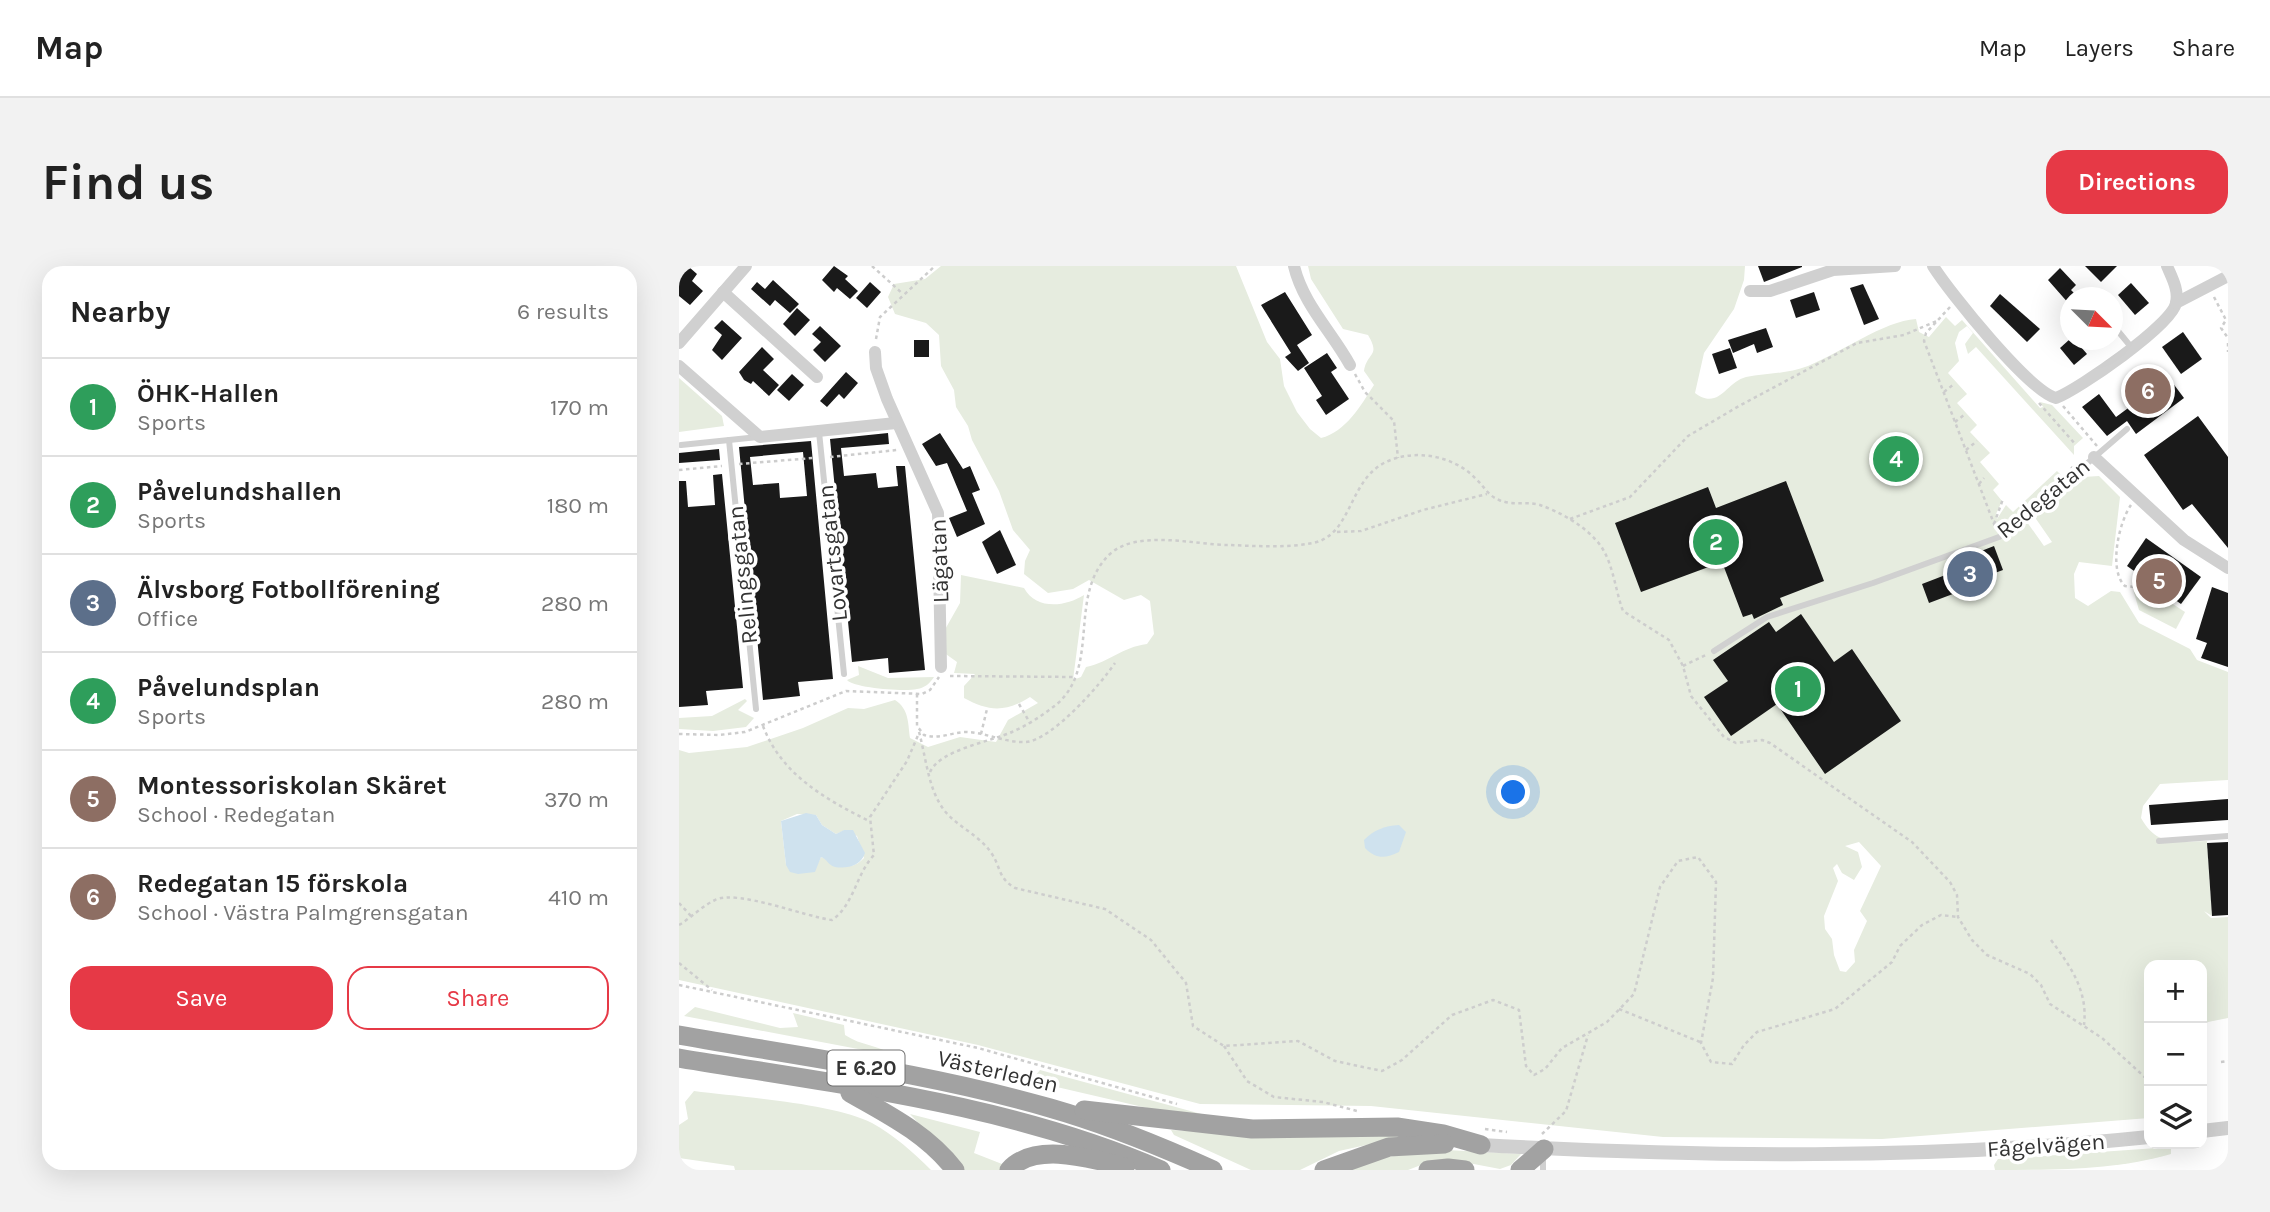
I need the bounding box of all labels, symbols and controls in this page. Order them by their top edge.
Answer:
text: Map [35,29,103,67]
text: Map [1979,34,2027,62]
text: Layers [2065,34,2134,62]
text: Share [2172,34,2235,62]
button: Directions [2046,150,2228,214]
text: Find us [42,154,214,211]
north arrow [2060,287,2123,350]
text: Nearby [70,294,170,330]
text: 6 results [517,298,609,325]
pin: 6 [2125,365,2171,417]
text: ÖHK-Hallen [137,378,279,409]
text: 1 [89,394,97,421]
text: 170 m [550,394,609,421]
text: Sports [137,409,206,436]
pin: 4 [1873,433,1919,485]
street label: Redegatan [1991,453,2095,544]
text: Påvelundshallen [137,476,342,507]
street label: Lovartsgatan [812,483,853,623]
text: 2 [86,492,100,519]
text: 180 m [547,492,609,519]
street label: Relingsgatan [722,504,763,645]
text: Sports [137,507,206,534]
pin: 2 [1693,516,1739,568]
street label: Lägatan [925,518,954,604]
pin: 3 [1947,548,1993,600]
pin: 5 [2136,555,2182,607]
text: Älvsborg Fotbollförening [137,574,440,605]
text: 3 [86,590,100,617]
text: 280 m [541,590,609,617]
text: Office [137,605,198,632]
pin: 1 [1775,663,1821,715]
text: Påvelundsplan [137,672,320,703]
text: 4 [86,688,100,715]
text: 280 m [541,688,609,715]
text: Sports [137,703,206,730]
text: Montessoriskolan Skäret [137,770,447,801]
your location [1496,775,1530,809]
text: 5 [86,786,100,813]
text: 370 m [544,786,609,813]
text: School · Redegatan [137,801,335,828]
text: Redegatan 15 förskola [137,868,408,899]
text: 6 [86,884,100,911]
text: 410 m [548,884,609,911]
text: School · Västra Palmgrensgatan [137,899,469,926]
map controls [2144,960,2207,1149]
button: + [2144,960,2207,1023]
button: Save [70,966,333,1030]
button: Share [347,966,609,1030]
button: − [2144,1023,2207,1086]
street label: Västerleden [935,1044,1061,1099]
road number: E 6.20 [827,1050,905,1086]
button: layers [2144,1086,2207,1149]
street label: Fågelvägen [1986,1128,2106,1163]

